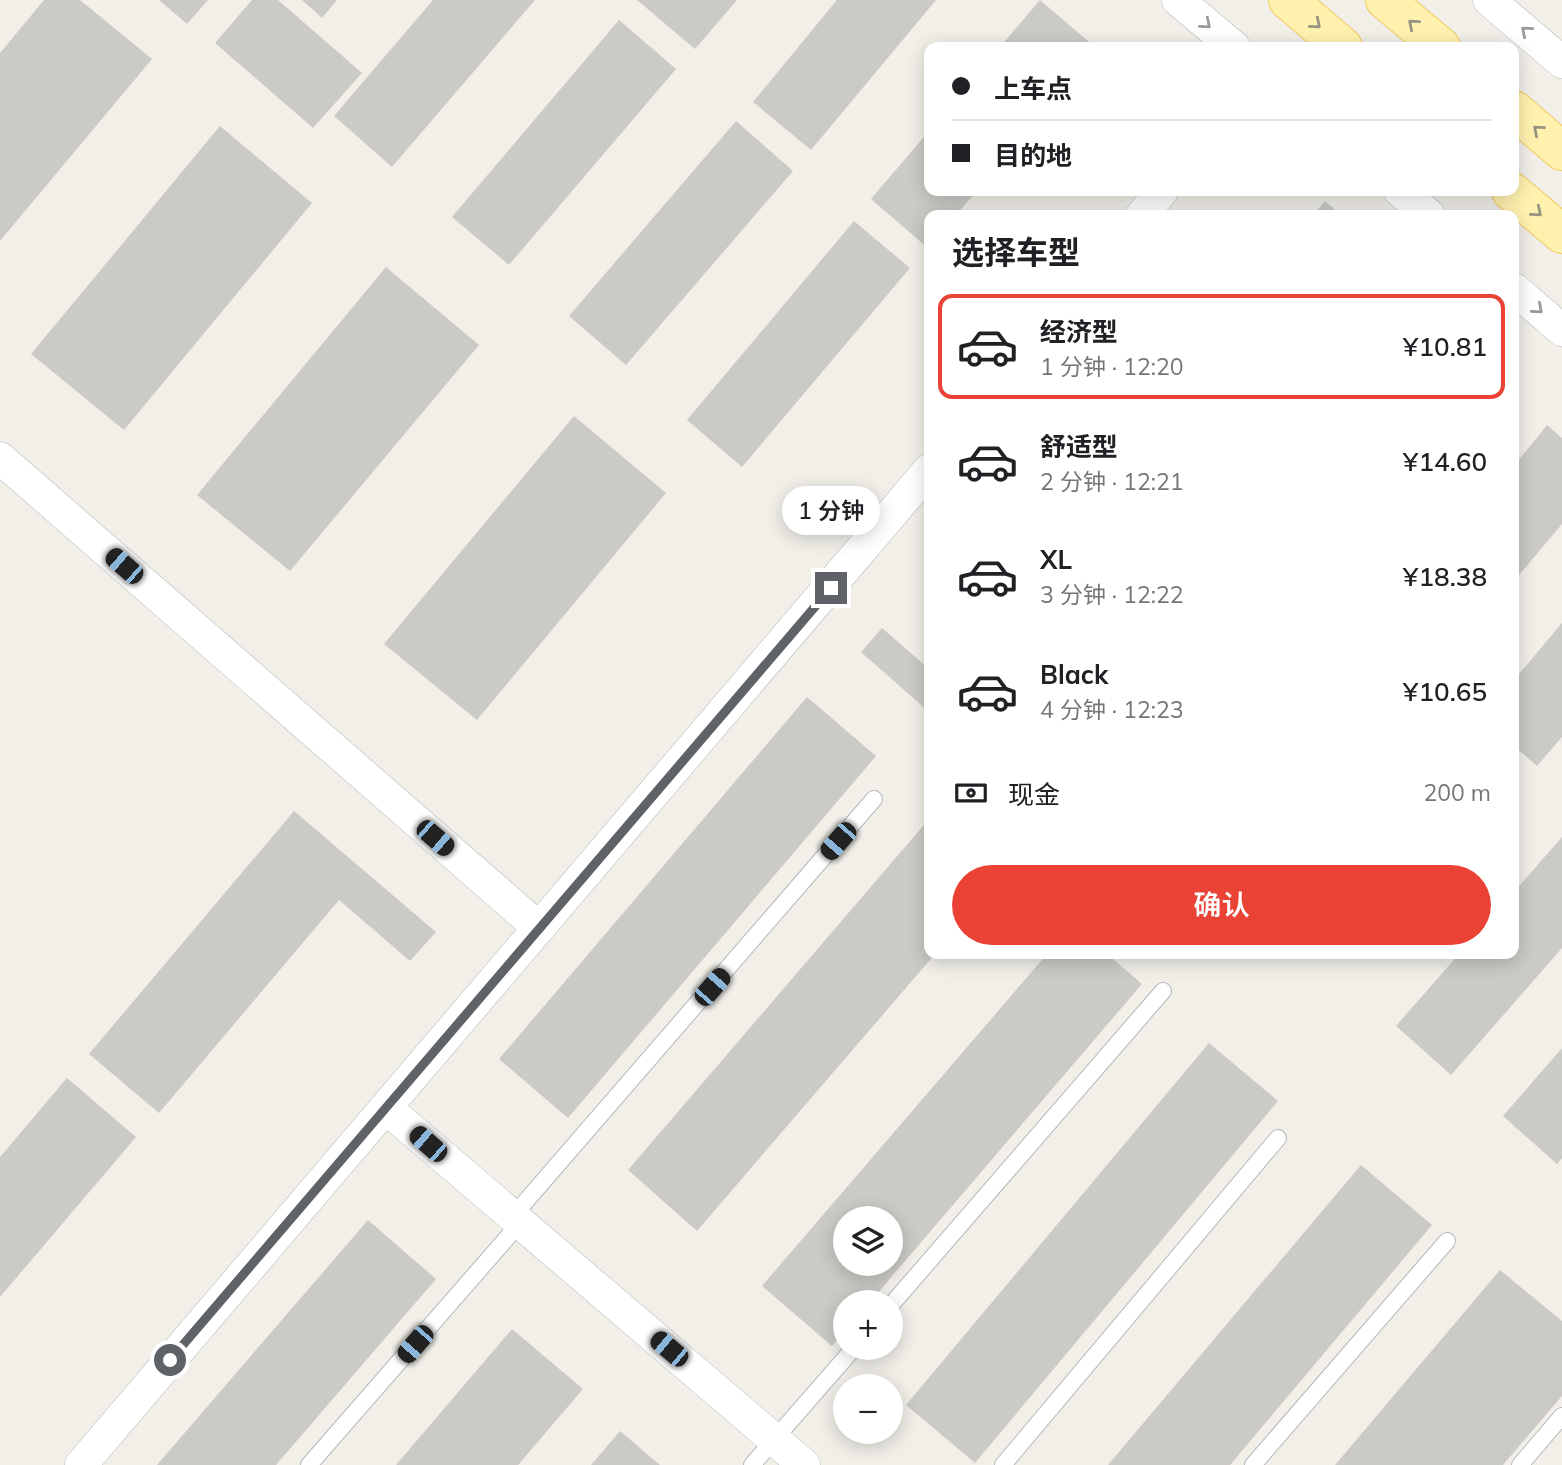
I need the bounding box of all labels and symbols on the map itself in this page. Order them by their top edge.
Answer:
one-way arrow [1197,16,1210,28]
one-way arrow [1307,16,1320,28]
one-way arrow [1408,20,1421,32]
one-way arrow [1521,27,1534,39]
one-way arrow [1533,126,1546,138]
one-way arrow [1528,204,1541,216]
one-way arrow [1530,301,1543,313]
callout: 1 分钟 [782,486,880,536]
car [102,544,147,588]
route end [815,572,847,604]
car [413,816,458,860]
car [817,818,860,864]
car [691,964,734,1010]
car [406,1122,451,1166]
car [394,1321,437,1367]
car [647,1327,692,1371]
route start [154,1344,186,1376]

